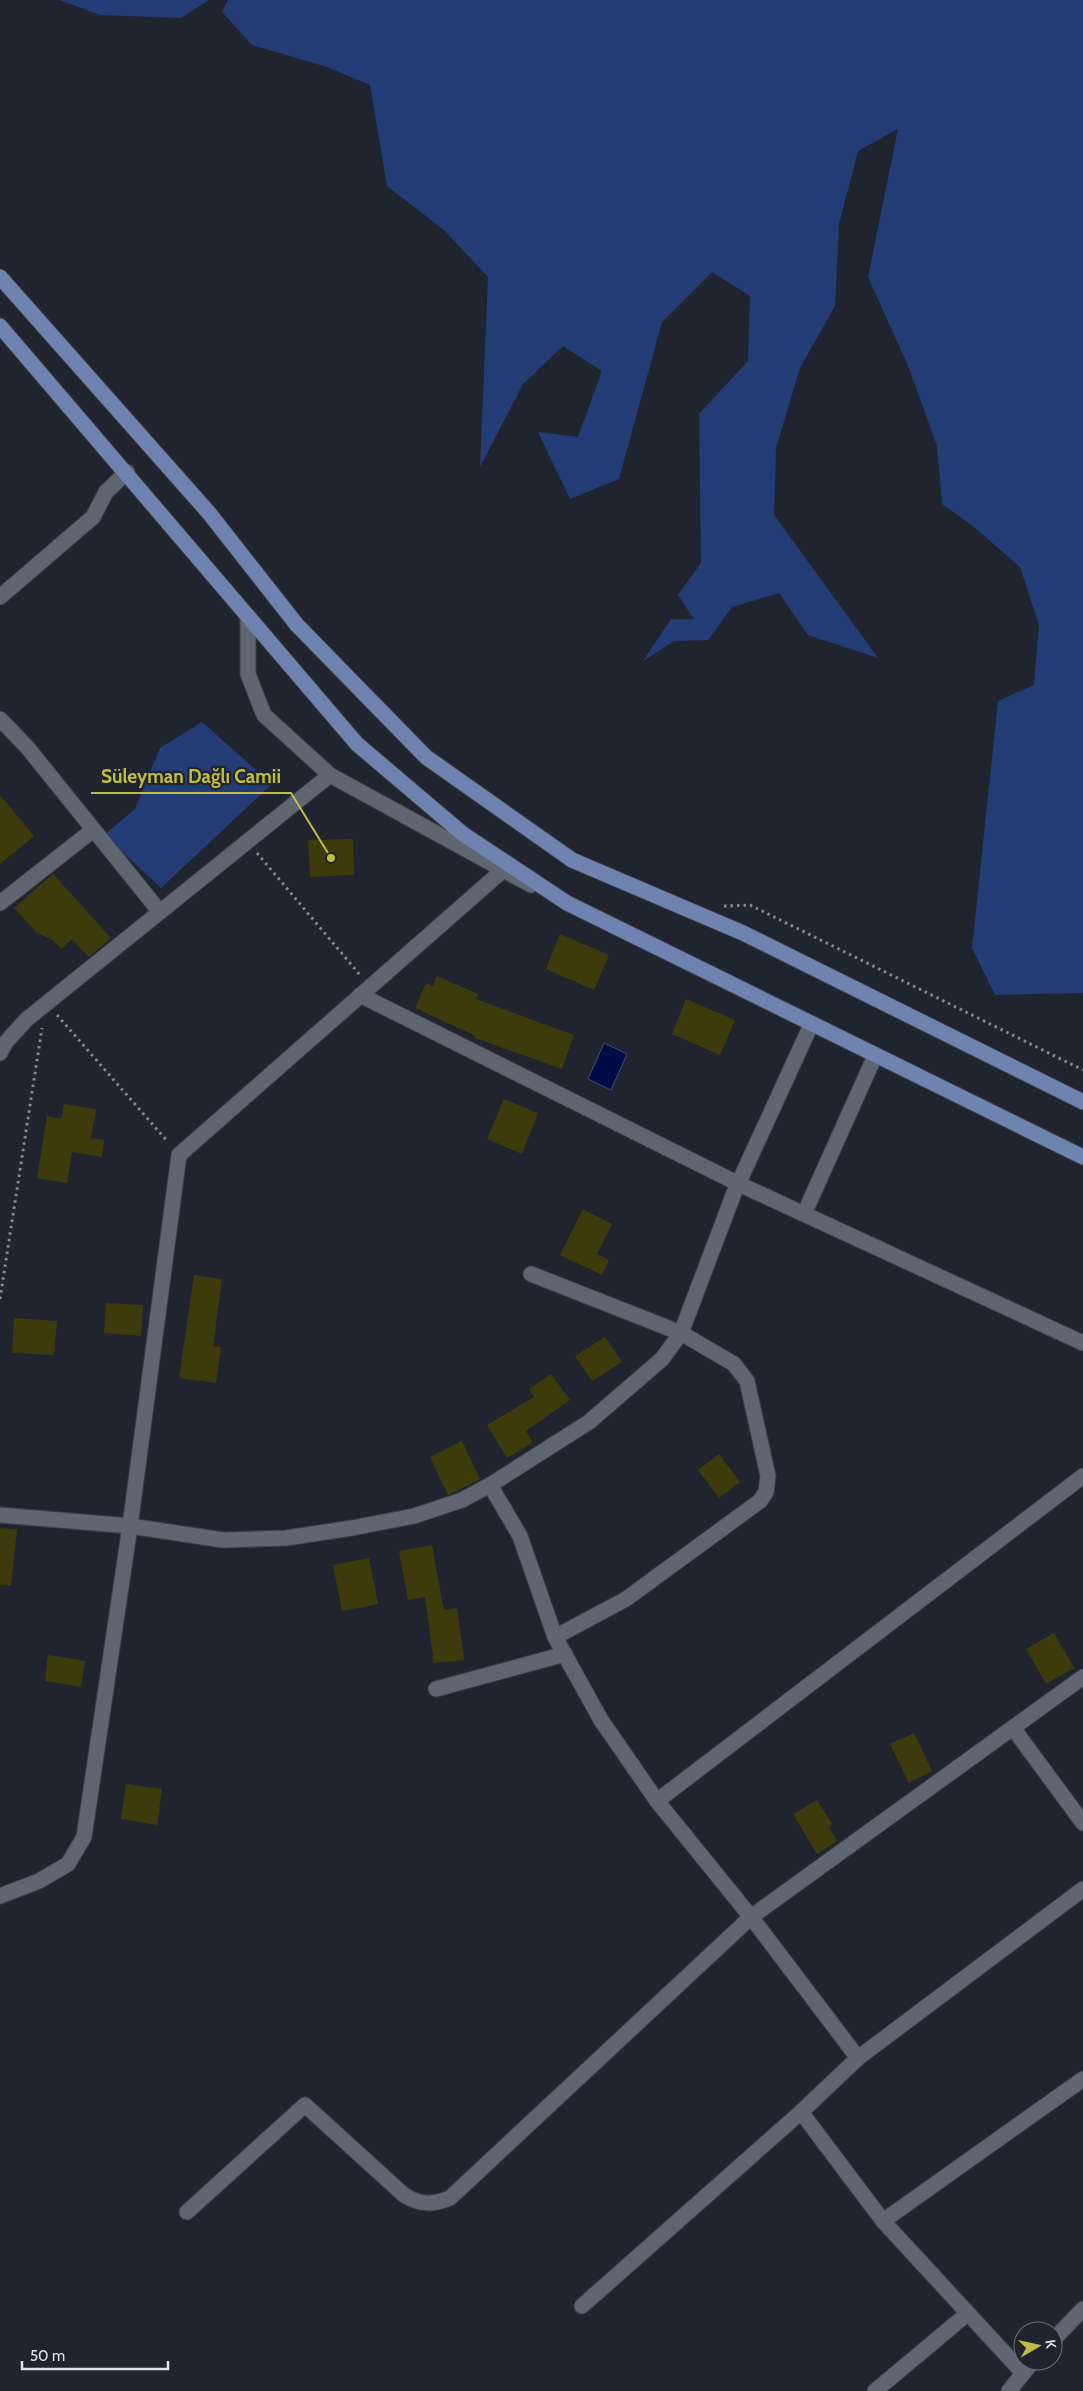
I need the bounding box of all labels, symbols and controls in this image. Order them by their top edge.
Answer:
callout: Süleyman Dağlı Camii [91,759,291,793]
text: Süleyman Dağlı Camii [101,765,281,788]
north arrow [1013,2321,1063,2371]
scale bar [22,2338,169,2370]
text: K [1041,2338,1060,2350]
text: 50 m [30,2347,65,2365]

